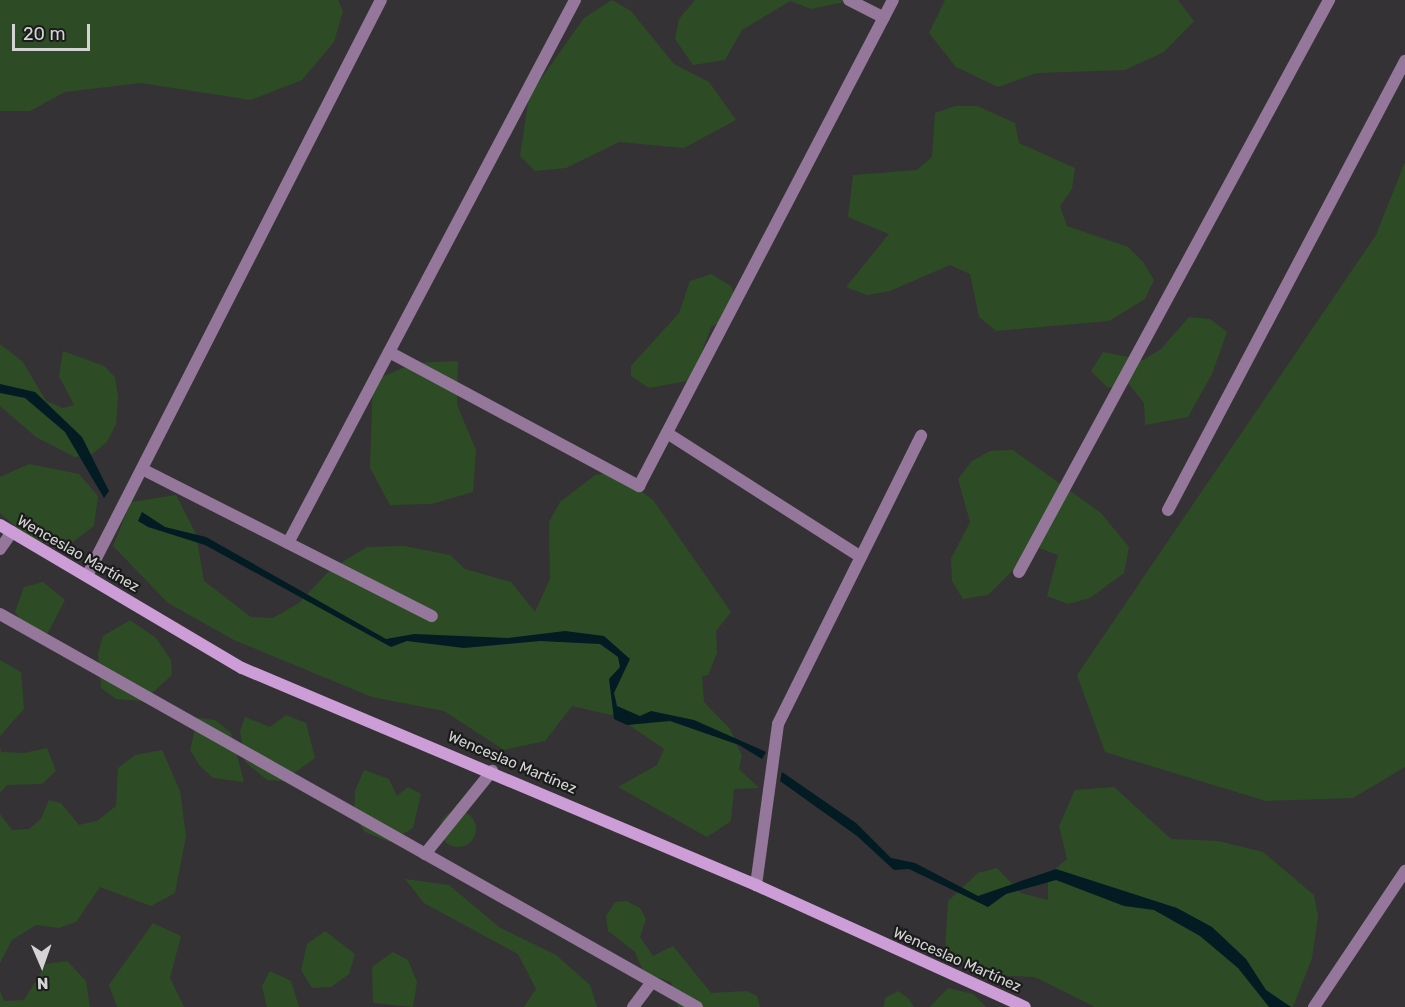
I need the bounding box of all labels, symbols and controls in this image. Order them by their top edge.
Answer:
scale bar [15,12,93,50]
text: 20 m [23,23,65,45]
street label: Wenceslao Martínez [14,512,142,596]
street label: Wenceslao Martínez [445,728,579,798]
street label: Wenceslao Martínez [890,924,1024,996]
north arrow [12,935,72,995]
text: N [37,974,49,993]

